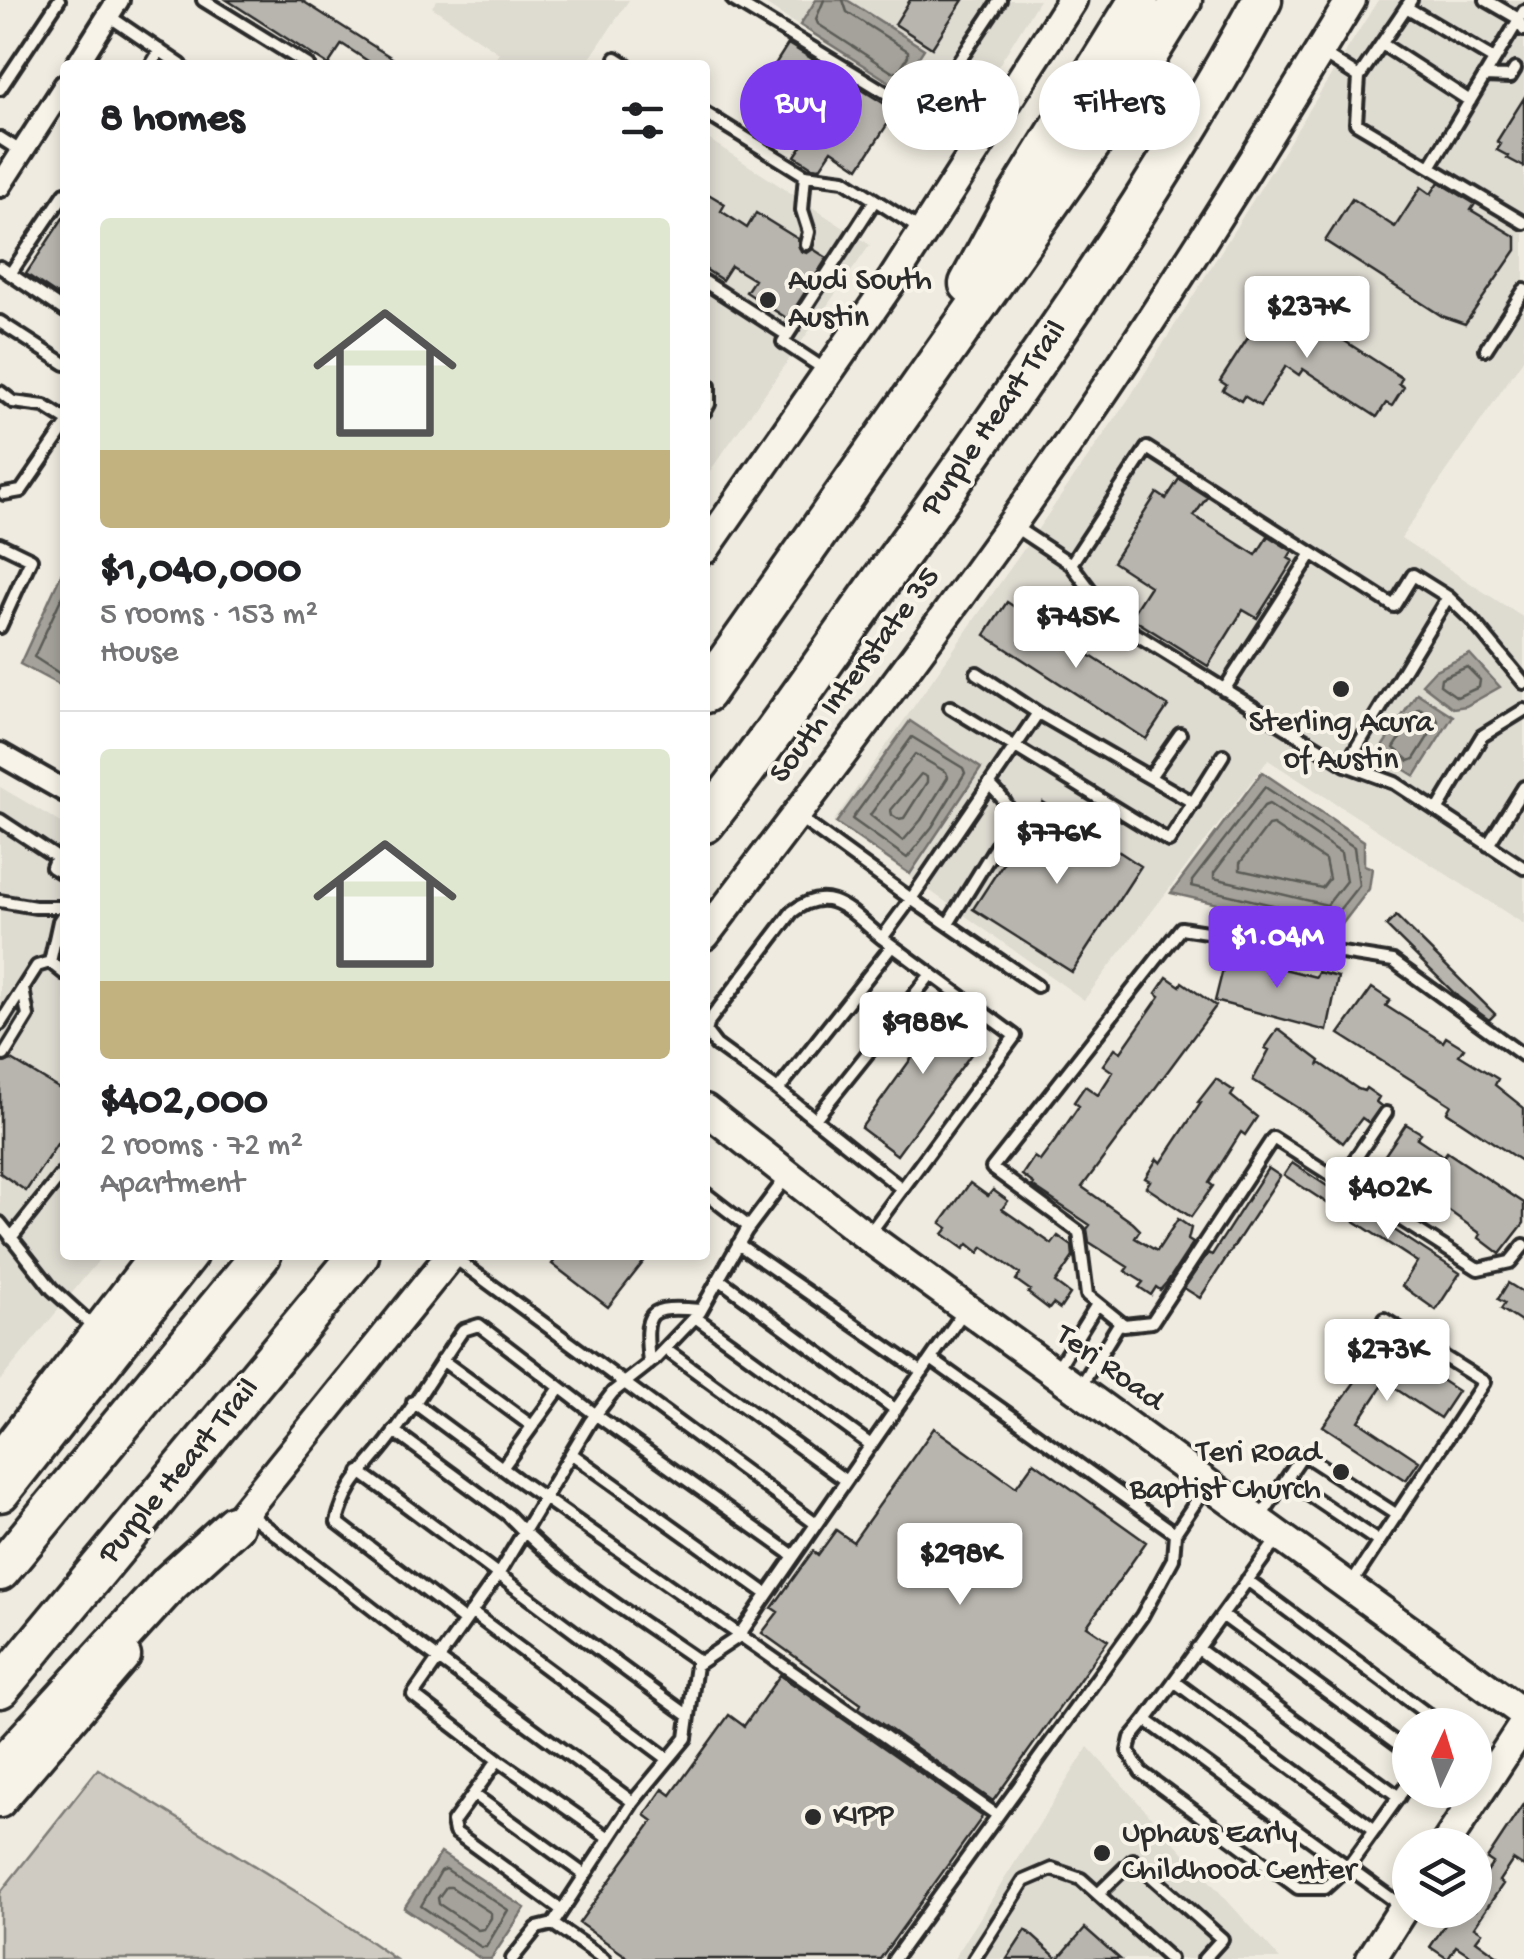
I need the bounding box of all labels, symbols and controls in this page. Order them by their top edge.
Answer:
chip: Buy [740,60,862,150]
chip: Rent [882,60,1019,150]
chip: Filters [1039,60,1200,150]
icon: filters [615,93,670,148]
text: 8 homes [100,96,244,145]
place label: Audi South Austin [788,263,932,338]
pin: $237K [1237,276,1377,361]
icon: home [295,283,475,463]
marker: Audi South Austin [757,289,779,311]
text: $237K [1267,289,1347,327]
street label: Purple Heart Trail [913,314,1077,525]
text: $1,040,000 [100,548,301,597]
street label: South Interstate 35 [762,560,950,792]
pin: $745K [1006,586,1146,671]
text: 5 rooms · 153 m² [100,597,318,635]
text: $745K [1036,599,1116,637]
text: House [100,635,178,673]
marker: Sterling Acura of Austin [1330,678,1352,700]
place label: Sterling Acura of Austin [1249,705,1435,780]
pin: $776K [987,802,1127,887]
icon: home [295,814,475,994]
text: $776K [1016,815,1098,853]
pin: $1.04M [1196,906,1358,991]
text: $1.04M [1231,919,1323,957]
pin: $988K [853,992,993,1077]
text: $988K [881,1005,965,1043]
text: $402,000 [100,1079,268,1128]
text: 2 rooms · 72 m² [100,1128,303,1166]
pin: $402K [1318,1157,1458,1242]
text: Apartment [100,1166,244,1204]
text: $402K [1348,1170,1429,1208]
street label: Teri Road [1046,1316,1172,1422]
pin: $273K [1317,1319,1457,1404]
text: $273K [1347,1332,1427,1370]
street label: Purple Heart Trail [91,1371,269,1573]
place label: Teri Road Baptist Church [1129,1435,1323,1510]
marker: Teri Road Baptist Church [1330,1461,1352,1483]
pin: $298K [890,1523,1030,1608]
text: $298K [919,1536,1001,1574]
north arrow [1392,1708,1492,1808]
map controls [1392,1708,1492,1928]
place label: KIPP [833,1798,894,1836]
marker: KIPP [802,1806,824,1828]
place label: Uphaus Early Childhood Center [1122,1816,1359,1891]
button: layers [1392,1828,1492,1928]
marker: Uphaus Early Childhood Center [1091,1842,1113,1864]

